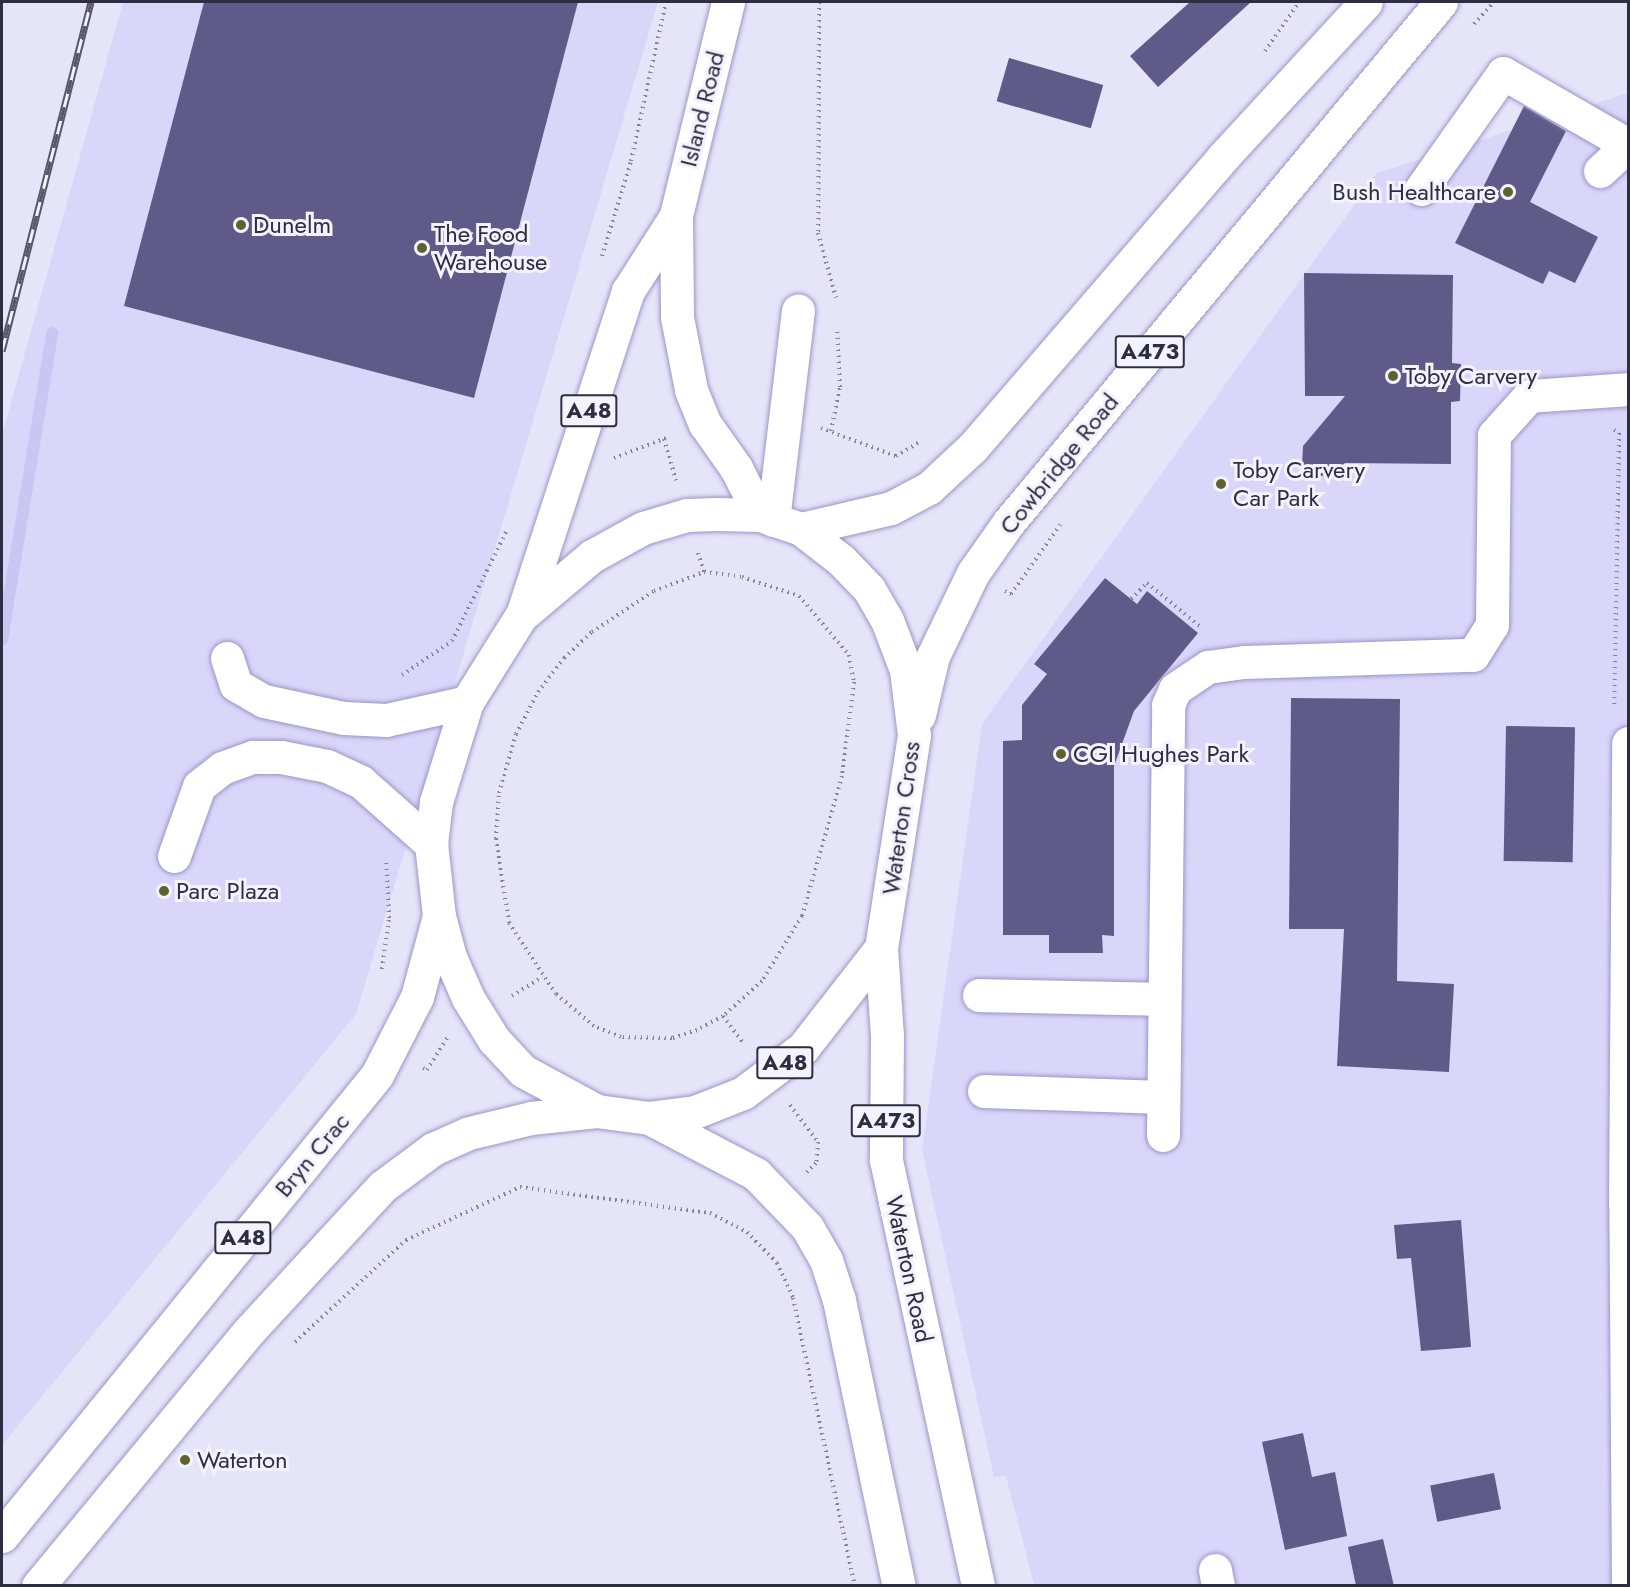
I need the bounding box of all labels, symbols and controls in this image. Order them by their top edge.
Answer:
street label: Island Road [674,48,730,170]
place label: Bush Healthcare [1332,178,1496,206]
marker: Bush Healthcare [1501,185,1515,199]
place label: Dunelm [253,211,331,239]
marker: Dunelm [234,218,248,232]
place label: The Food Warehouse [434,220,547,276]
marker: The Food Warehouse [415,241,429,255]
road number: A473 [1114,333,1186,371]
place label: Toby Carvery [1405,362,1537,390]
marker: Toby Carvery [1386,369,1400,383]
street label: Cowbridge Road [994,388,1124,540]
road number: A48 [559,392,619,430]
place label: Toby Carvery Car Park [1233,456,1365,512]
marker: Toby Carvery Car Park [1214,477,1228,491]
street label: Waterton Cross [876,739,926,897]
place label: CGI Hughes Park [1073,740,1249,768]
marker: CGI Hughes Park [1054,747,1068,761]
place label: Parc Plaza [176,877,279,905]
marker: Parc Plaza [157,884,171,898]
road number: A48 [755,1044,815,1082]
road number: A473 [850,1102,922,1140]
street label: Bryn Crac [269,1107,355,1203]
street label: Waterton Road [879,1193,939,1345]
road number: A48 [213,1219,273,1257]
place label: Waterton [197,1446,288,1474]
marker: Waterton [178,1453,192,1467]

